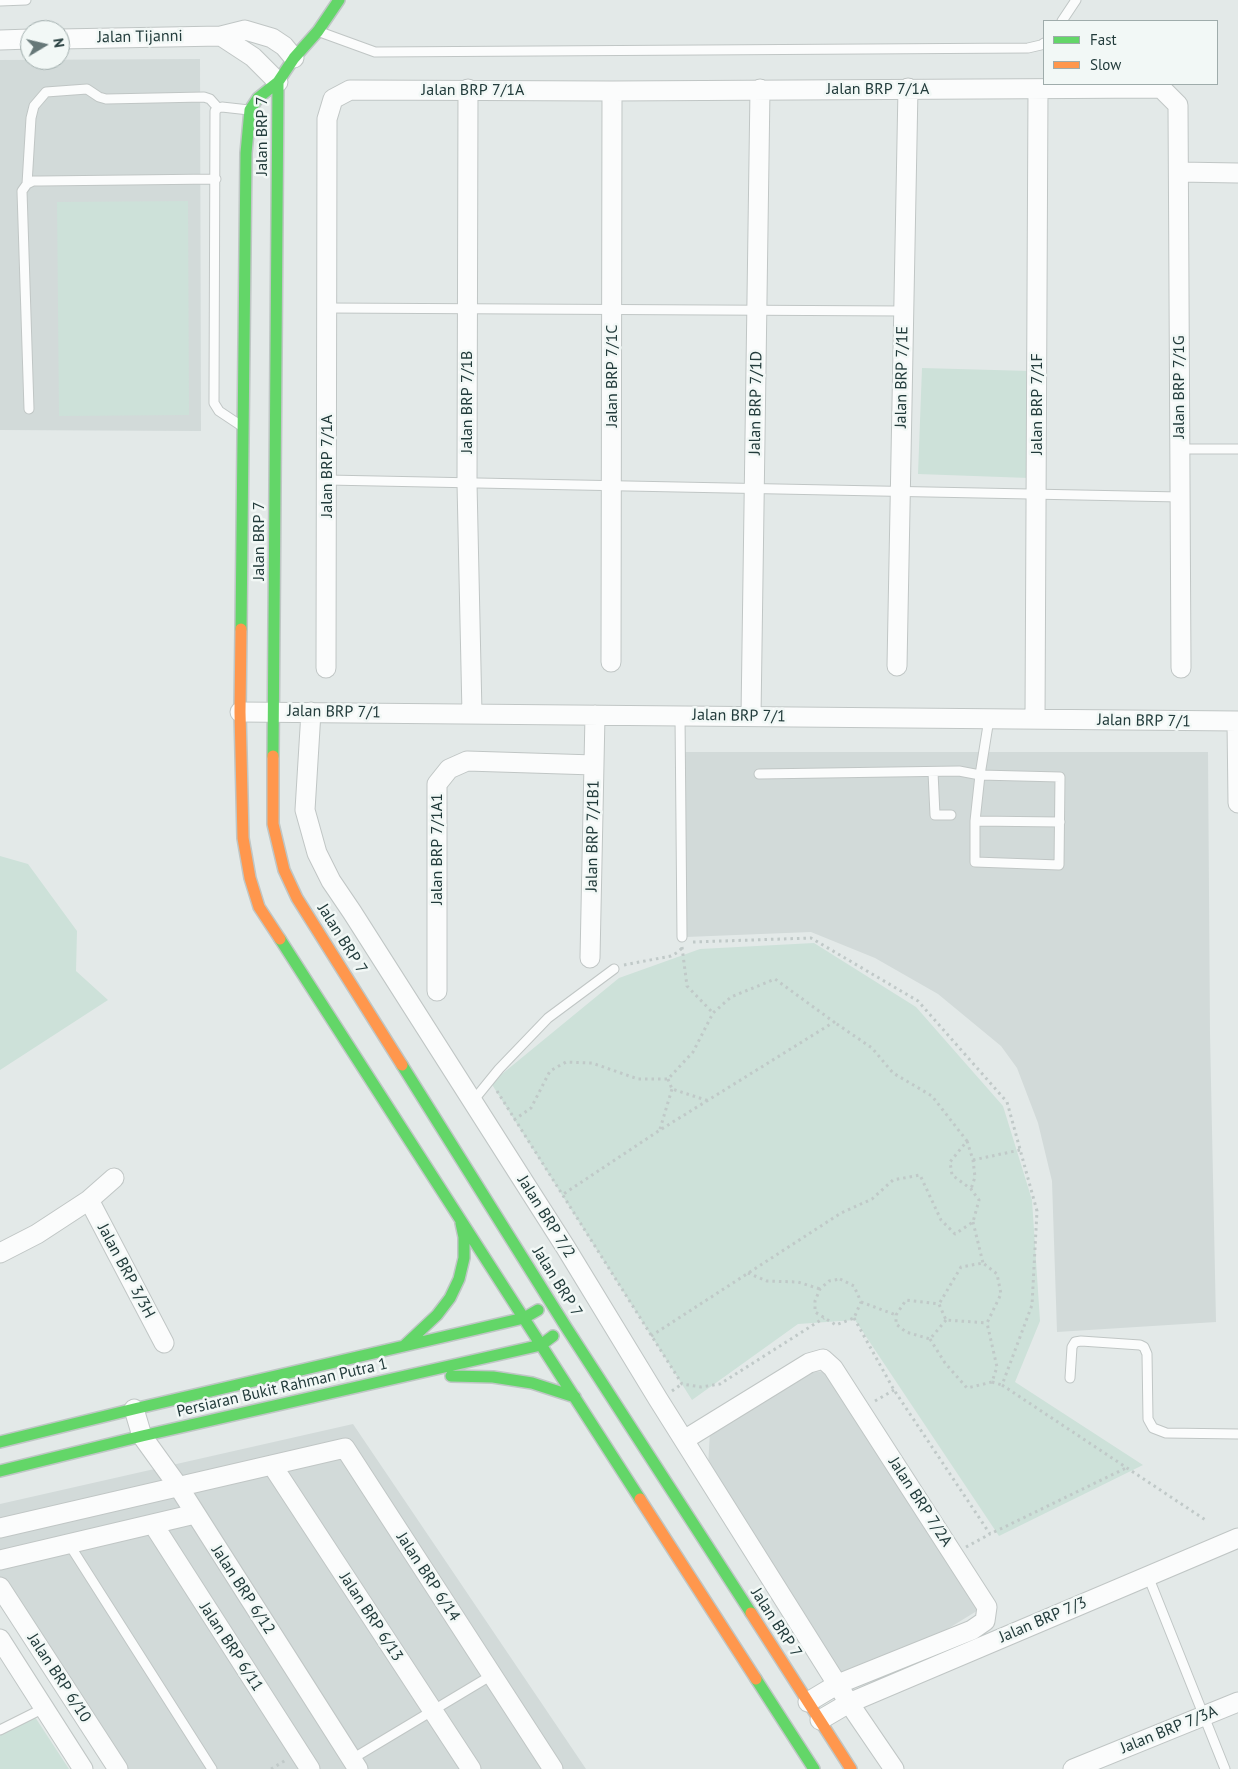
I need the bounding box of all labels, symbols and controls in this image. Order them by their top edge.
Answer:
north arrow [20,20,70,70]
legend [1043,20,1218,85]
street label: Jalan Tijanni [97,27,183,47]
text: Fast [1090,30,1117,49]
text: N [49,37,68,49]
text: Slow [1090,55,1121,74]
street label: Jalan BRP 7/1A [827,79,929,99]
street label: Jalan BRP 7/1A [422,80,524,100]
street label: Jalan BRP 7 [252,96,272,176]
street label: Jalan BRP 7/1C [602,325,622,427]
street label: Jalan BRP 7/1E [892,326,912,428]
street label: Jalan BRP 7/1G [1169,335,1189,439]
street label: Jalan BRP 7/1B [457,351,477,453]
street label: Jalan BRP 7/1D [745,351,767,455]
street label: Jalan BRP 7/1F [1027,353,1047,455]
street label: Jalan BRP 7/1A [317,415,337,517]
street label: Jalan BRP 7 [249,501,269,581]
street label: Jalan BRP 7/1 [287,702,381,722]
street label: Jalan BRP 7/1 [692,706,786,726]
street label: Jalan BRP 7/1 [1097,711,1191,731]
street label: Jalan BRP 7/1B1 [582,780,604,892]
street label: Jalan BRP 7/1A1 [427,793,447,905]
street label: Jalan BRP 7 [313,900,371,978]
street label: Jalan BRP 7/2 [513,1172,579,1262]
street label: Jalan BRP 3/3H [93,1221,159,1321]
street label: Jalan BRP 7 [528,1243,586,1321]
street label: Persiaran Bukit Rahman Putra 1 [175,1354,389,1422]
street label: Jalan BRP 7/2A [884,1454,956,1550]
street label: Jalan BRP 6/14 [392,1529,464,1625]
street label: Jalan BRP 6/12 [207,1542,279,1638]
street label: Jalan BRP 6/13 [335,1569,407,1665]
street label: Jalan BRP 7 [746,1585,806,1661]
street label: Jalan BRP 7/3 [996,1593,1090,1647]
street label: Jalan BRP 6/11 [195,1599,267,1695]
street label: Jalan BRP 6/10 [23,1630,95,1726]
street label: Jalan BRP 7/3A [1118,1702,1220,1758]

